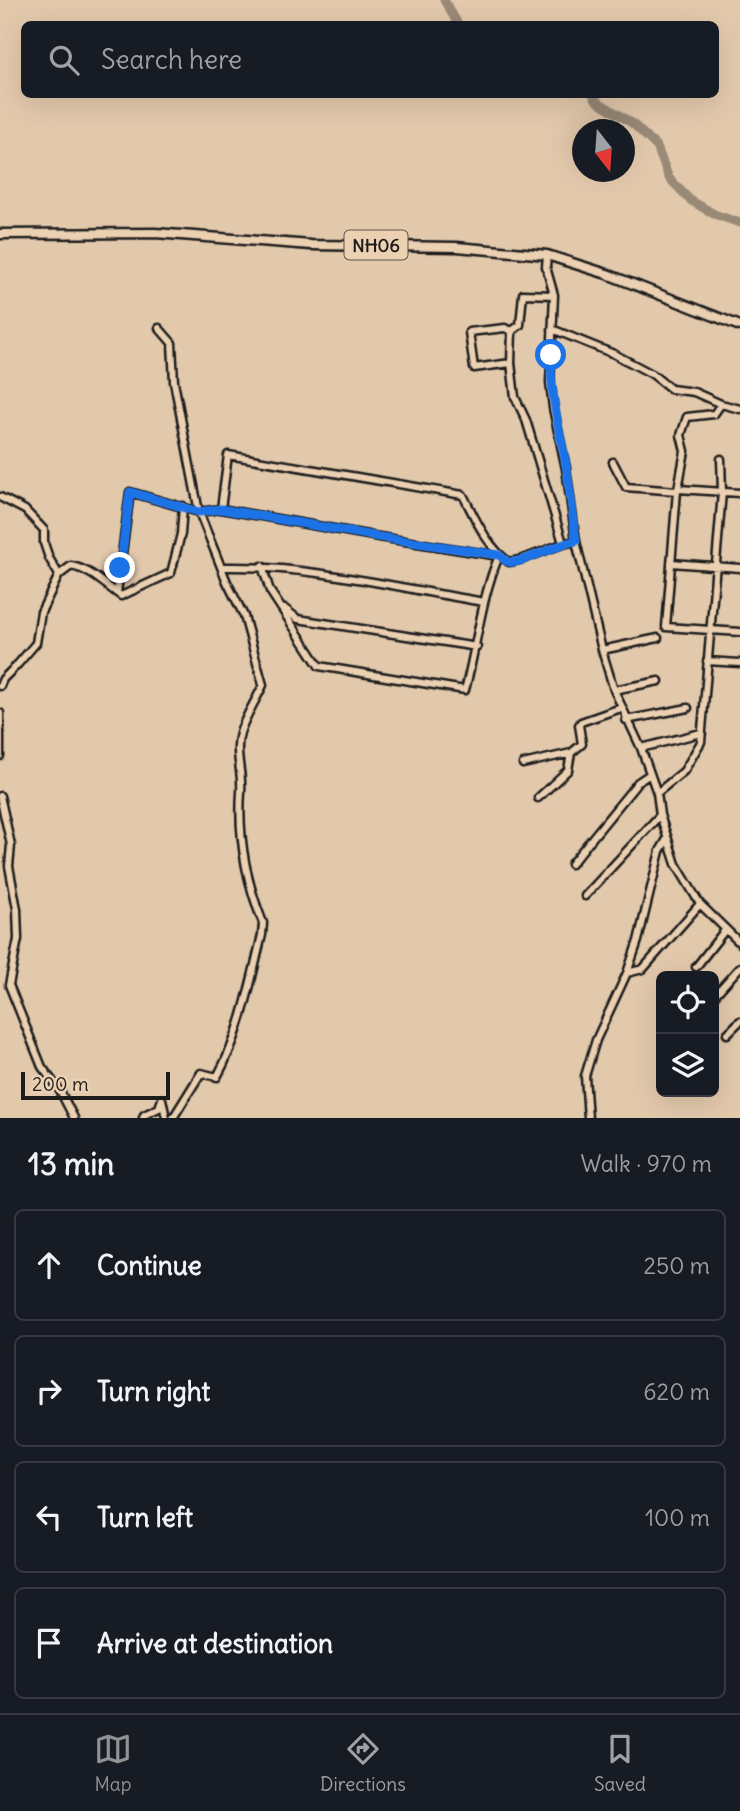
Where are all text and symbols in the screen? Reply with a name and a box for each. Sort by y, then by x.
search box [21,21,719,98]
icon: search [45,41,83,79]
text: Search here [101,43,242,76]
north arrow [572,119,635,182]
road number: NH06 [344,230,408,260]
route start [535,339,566,370]
route end [104,552,135,583]
map controls [656,971,719,1097]
button: locate [656,971,719,1034]
button: layers [656,1034,719,1097]
scale bar [21,1069,170,1101]
text: 200 m [32,1072,89,1096]
text: 13 min [28,1145,115,1183]
text: Walk · 970 m [581,1149,712,1178]
icon: ahead [30,1246,68,1284]
text: Continue [97,1249,202,1282]
text: 250 m [643,1251,710,1280]
icon: right [30,1372,68,1410]
text: Turn right [97,1375,210,1408]
text: 620 m [643,1377,710,1406]
icon: left [30,1498,68,1536]
text: Turn left [97,1501,193,1534]
text: 100 m [645,1503,710,1532]
icon: arrive [30,1624,68,1662]
text: Arrive at destination [97,1627,333,1660]
tab: Map [94,1730,132,1796]
tab: Directions [320,1730,406,1796]
tab: Saved [594,1730,646,1796]

